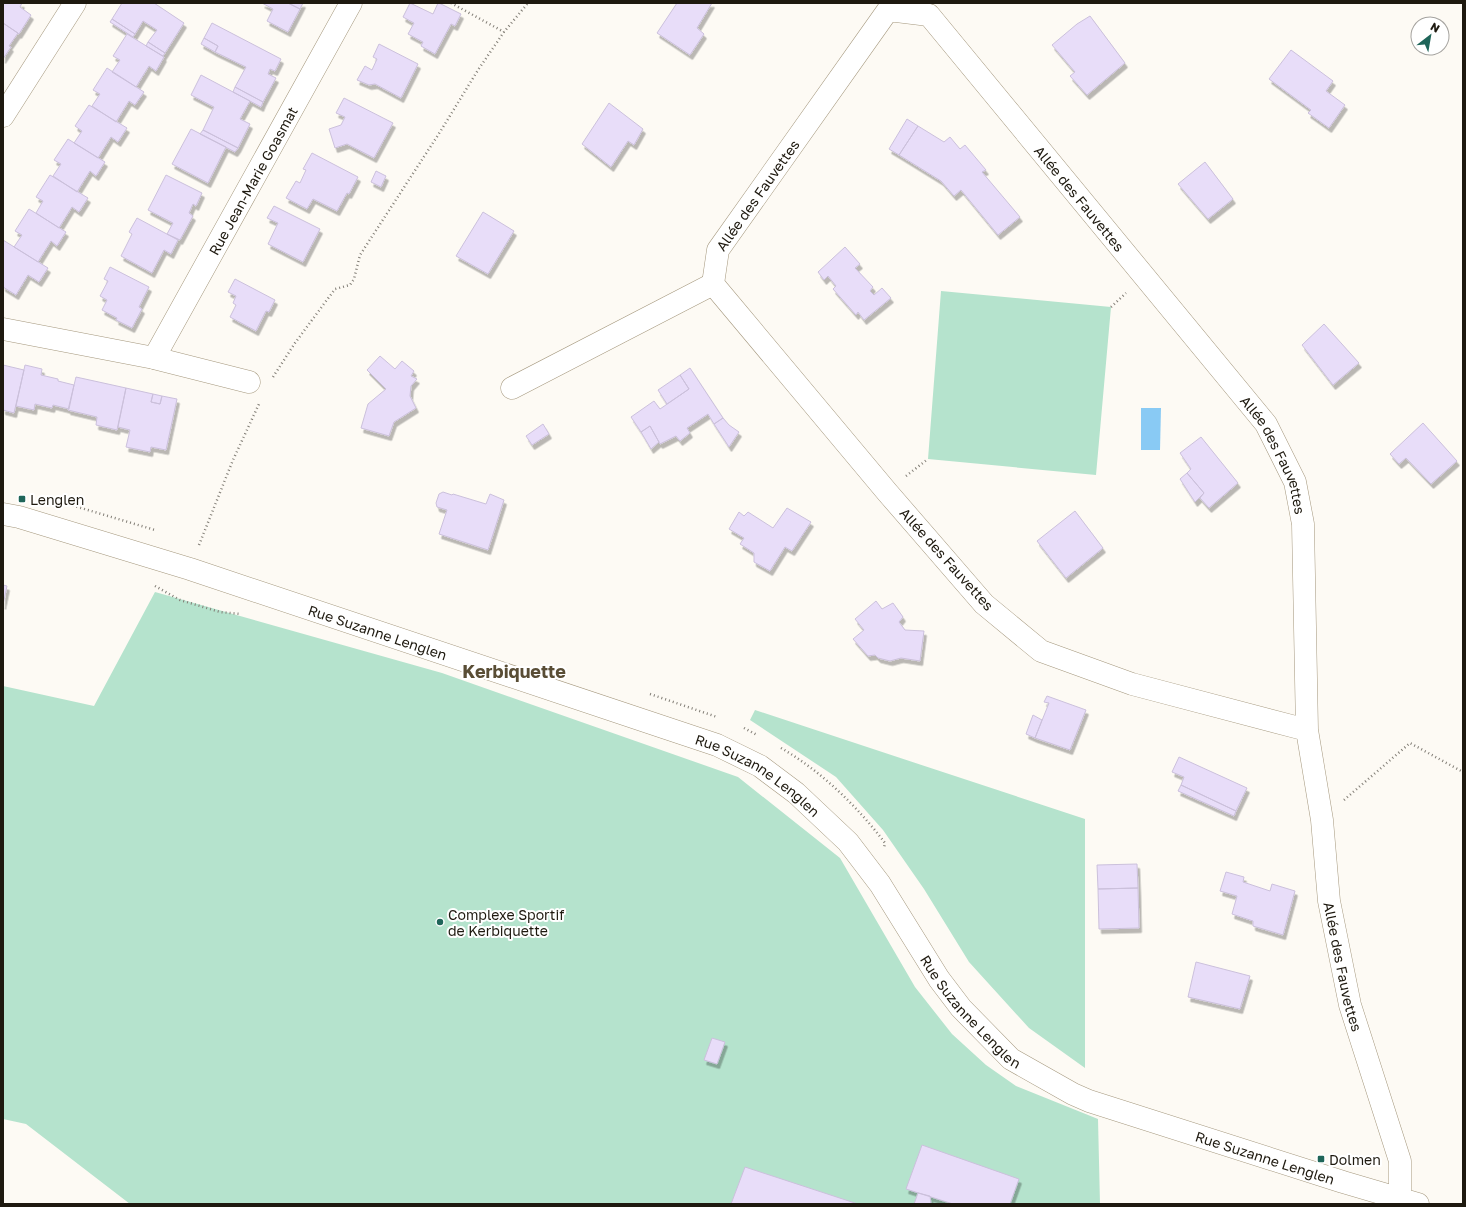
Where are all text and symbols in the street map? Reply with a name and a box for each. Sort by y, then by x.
north arrow [1410,16,1450,56]
text: N [1428,19,1442,35]
street label: Rue Jean-Marie Goasmat [204,103,301,258]
street label: Allée des Fauvettes [712,136,802,254]
street label: Allée des Fauvettes [1031,142,1128,254]
street label: Allée des Fauvettes [1237,392,1309,516]
place label: Lenglen [30,491,84,508]
marker: Lenglen [17,494,27,504]
street label: Allée des Fauvettes [897,504,997,614]
street label: Rue Suzanne Lenglen [306,601,449,663]
district label: Kerbiquette [462,660,566,682]
street label: Rue Suzanne Lenglen [693,730,824,820]
street label: Allée des Fauvettes [1321,900,1366,1033]
place label: Complexe Sportif de Kerbiquette [448,906,564,939]
marker: Complexe Sportif de Kerbiquette [435,917,445,927]
street label: Rue Suzanne Lenglen [917,952,1024,1071]
street label: Rue Suzanne Lenglen [1194,1127,1337,1187]
place label: Dolmen [1329,1151,1381,1168]
marker: Dolmen [1316,1154,1326,1164]

